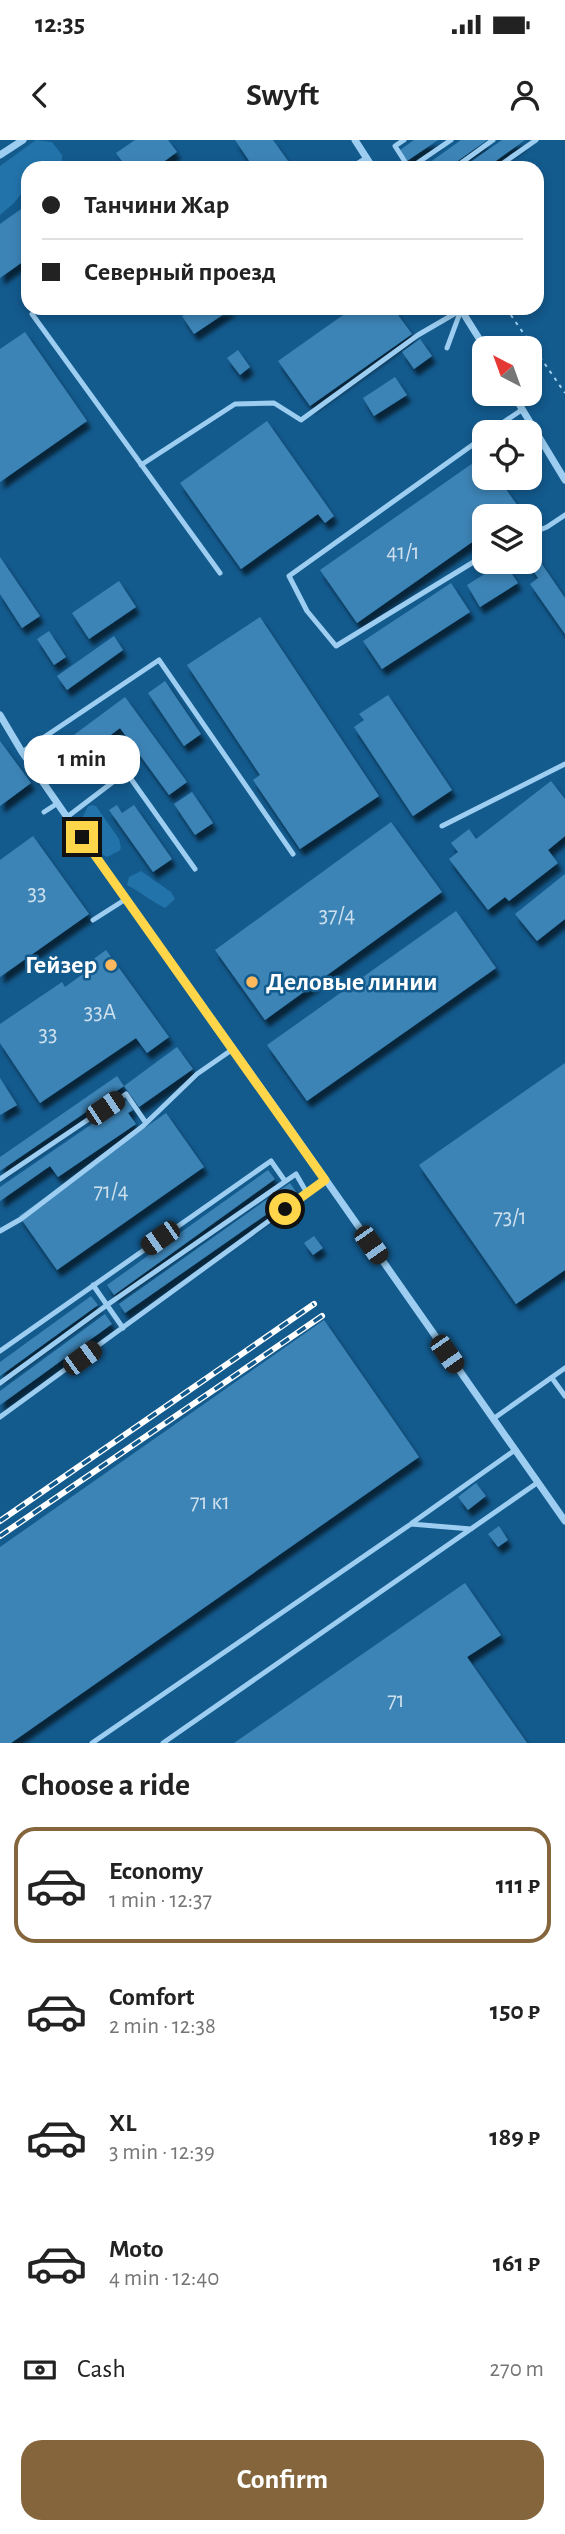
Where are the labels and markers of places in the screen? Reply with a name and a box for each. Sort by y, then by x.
place label: Гейзер [25,952,97,978]
marker: Гейзер [103,957,119,973]
place label: Деловые линии [266,969,438,995]
marker: Деловые линии [244,974,260,990]

